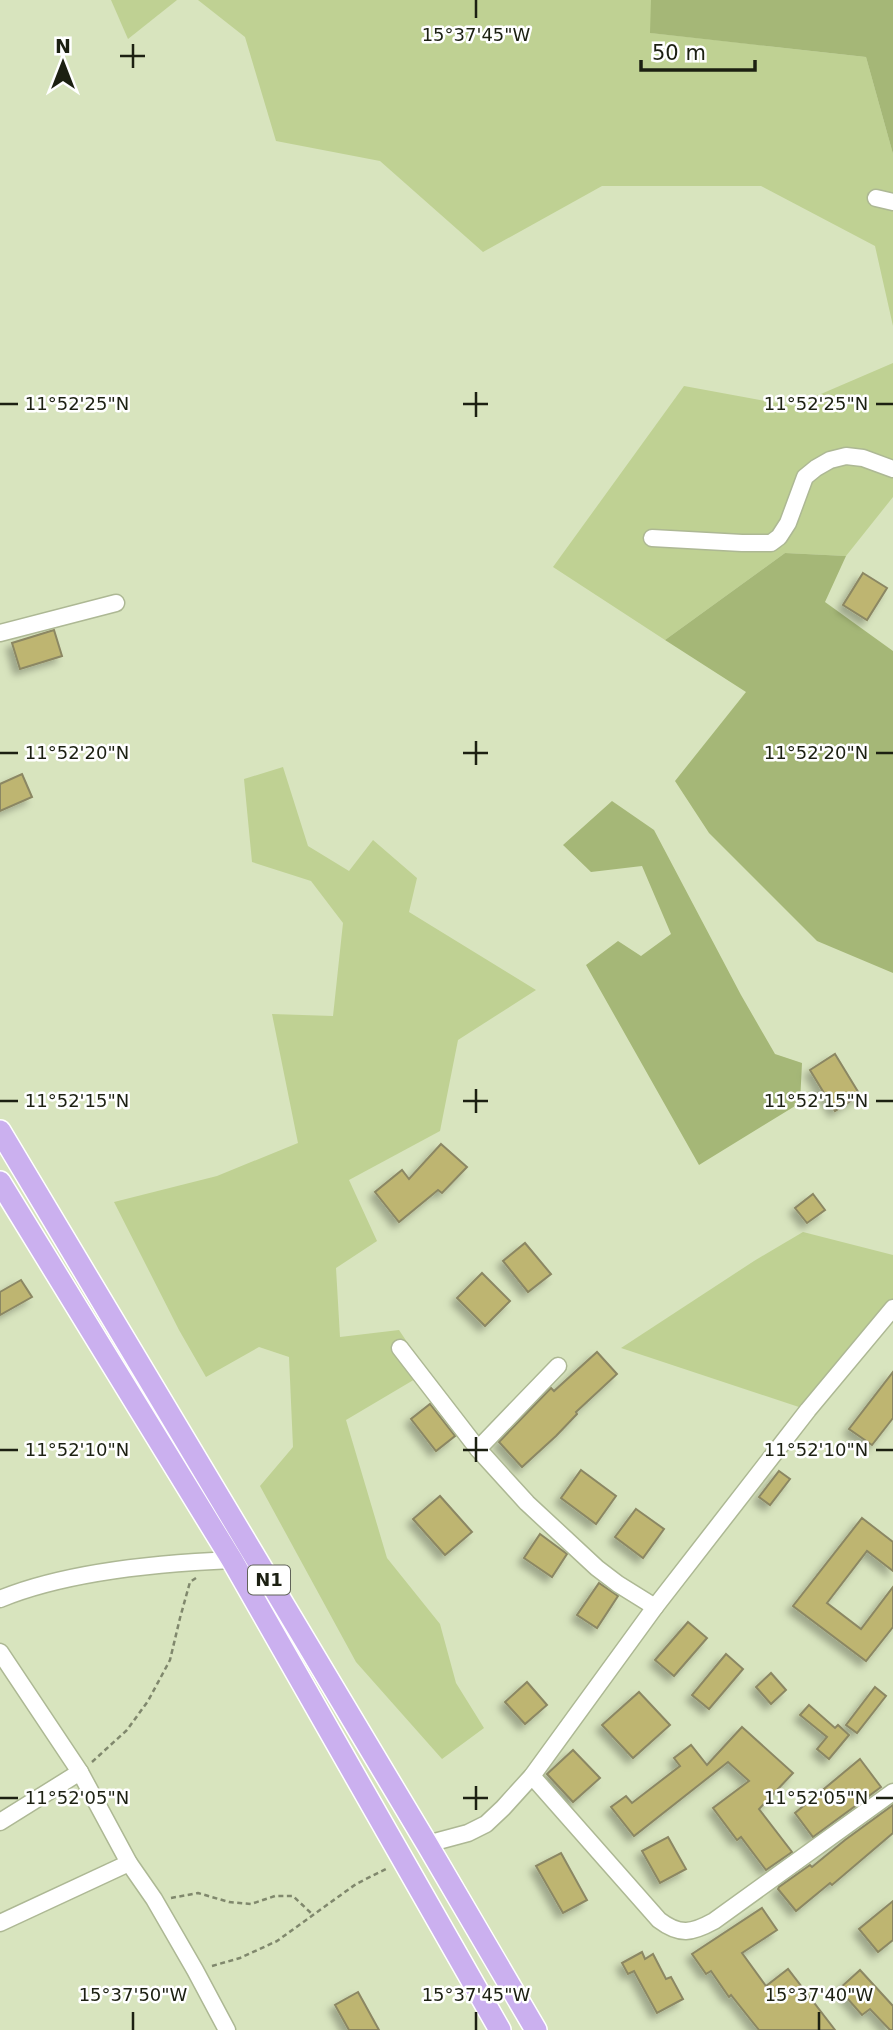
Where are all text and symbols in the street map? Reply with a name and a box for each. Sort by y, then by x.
text: 15°37'45"W [422,24,531,45]
north arrow [28,28,98,98]
scale bar [641,28,755,72]
text: N [55,35,71,57]
text: 50 m [652,41,706,65]
text: 11°52'25"N [25,393,129,414]
text: 11°52'25"N [764,393,868,414]
text: 11°52'20"N [25,742,129,763]
text: 11°52'20"N [764,742,868,763]
text: 11°52'15"N [25,1090,129,1111]
text: 11°52'15"N [764,1090,868,1111]
text: 11°52'10"N [25,1439,129,1460]
text: 11°52'10"N [764,1439,868,1460]
road number: N1 [248,1566,290,1595]
text: 11°52'05"N [25,1787,129,1808]
text: 11°52'05"N [764,1787,868,1808]
text: 15°37'50"W [79,1984,188,2005]
text: 15°37'45"W [422,1984,531,2005]
text: 15°37'40"W [765,1984,874,2005]

